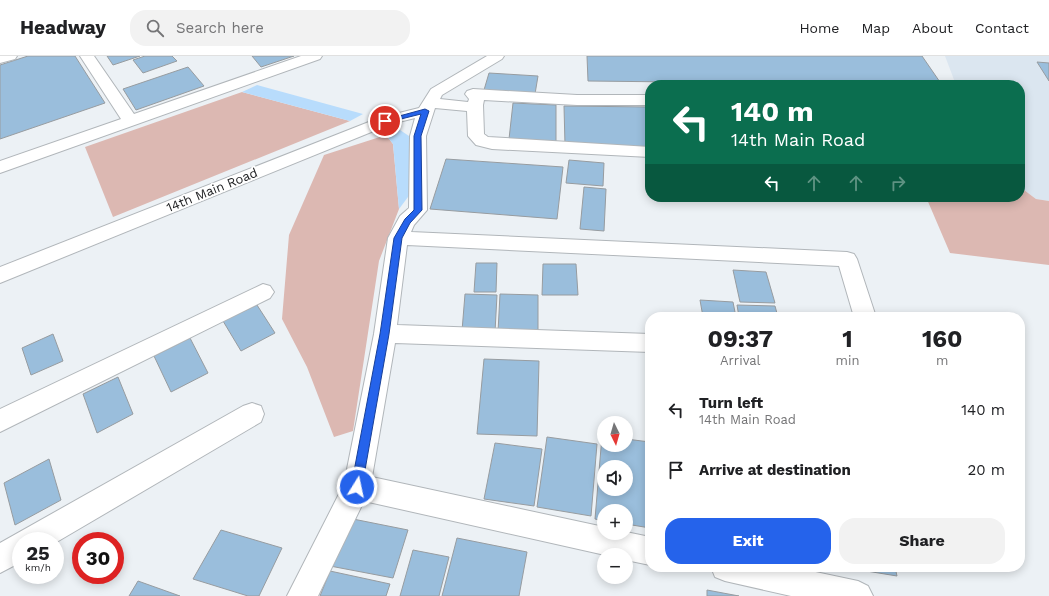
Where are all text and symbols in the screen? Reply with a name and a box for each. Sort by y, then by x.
search box [130,10,410,46]
text: Headway [20,16,106,39]
icon: search [144,17,166,39]
text: Search here [176,19,264,37]
text: Home [799,20,839,36]
text: Map [861,20,890,36]
text: About [912,20,953,36]
text: Contact [975,20,1029,36]
text: 140 m [731,95,814,128]
icon: left [665,96,717,148]
pin [368,104,402,138]
icon: arrive [374,110,396,132]
text: 14th Main Road [731,129,865,150]
street label: 14th Main Road [164,165,260,215]
icon: left [761,172,783,194]
icon: ahead [803,172,825,194]
icon: ahead [845,172,867,194]
icon: right [887,172,909,194]
text: 09:37 [707,325,773,353]
text: 1 [842,325,853,353]
text: 160 [922,325,963,353]
text: Arrival [720,353,761,368]
text: min [836,353,859,368]
text: m [936,353,948,368]
text: Turn left [699,394,763,412]
icon: left [665,399,687,421]
text: 140 m [961,401,1005,419]
text: 14th Main Road [699,412,796,427]
north arrow [597,416,633,452]
map controls [597,416,633,584]
icon: arrive [665,459,687,481]
button: sound [597,460,633,496]
text: Arrive at destination [699,461,851,479]
text: 20 m [968,461,1005,479]
position arrow [336,466,378,508]
button: + [597,504,633,540]
button: Exit [665,518,831,564]
button: Share [839,518,1005,564]
speed limit sign: 30 [72,532,124,584]
text: 25 [26,541,50,565]
button: − [597,548,633,584]
text: km/h [25,562,51,573]

